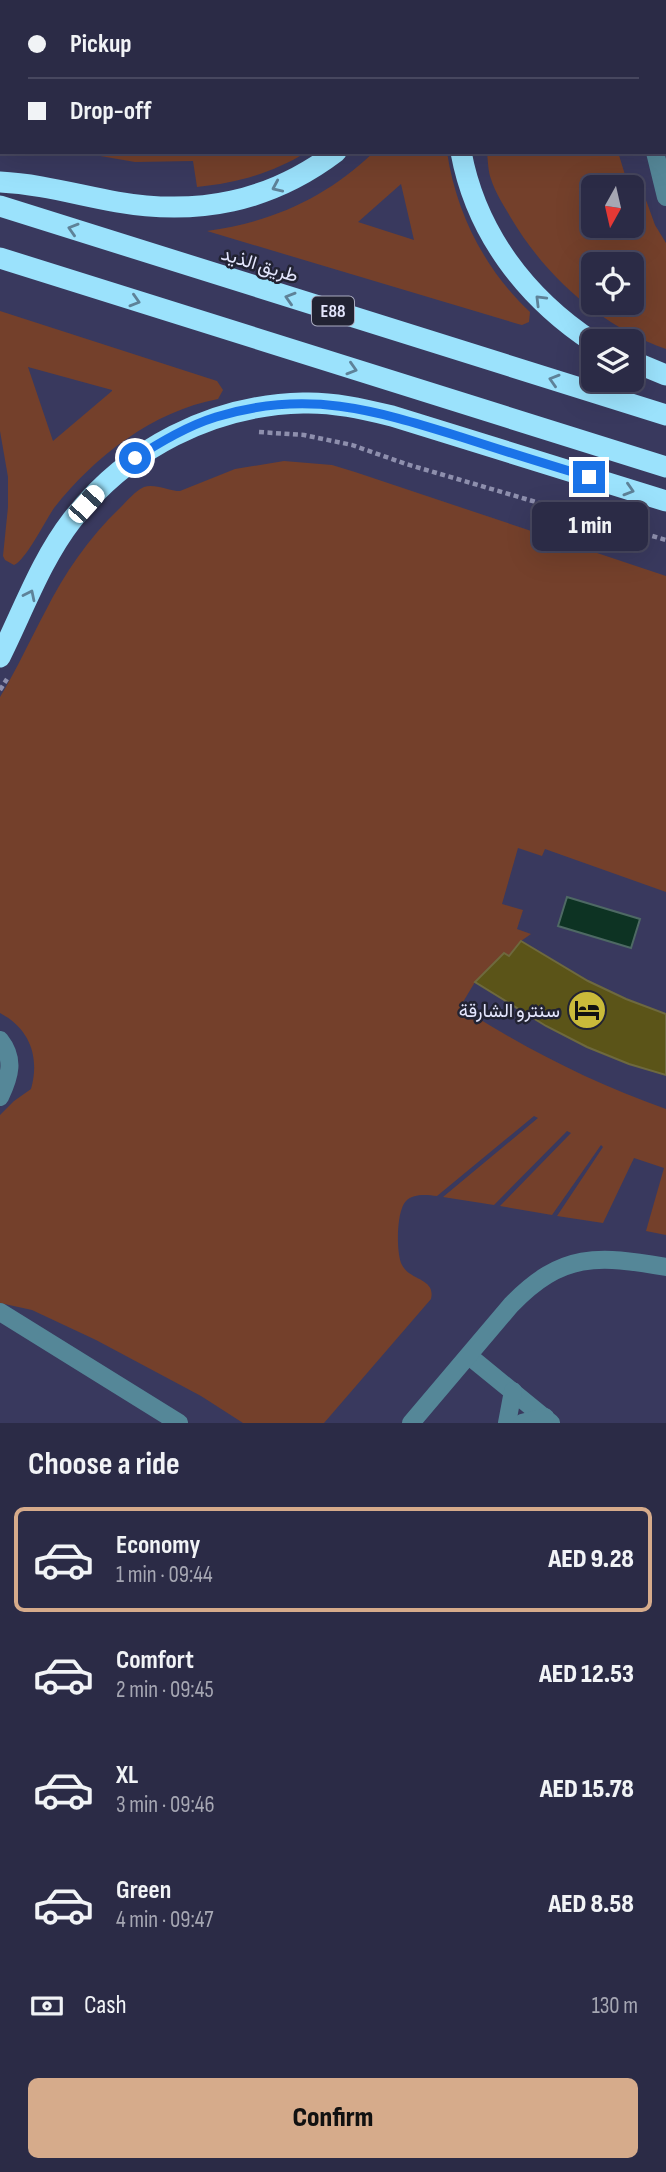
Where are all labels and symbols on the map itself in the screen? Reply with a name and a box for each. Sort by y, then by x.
north arrow [581,175,644,238]
one-way arrow [272,178,284,192]
one-way arrow [68,223,80,238]
street label: طريق الذيد [218,243,301,288]
one-way arrow [285,291,297,306]
one-way arrow [129,292,141,307]
one-way arrow [535,295,548,308]
road number: E88 [312,296,354,326]
one-way arrow [346,360,358,375]
one-way arrow [548,374,560,389]
route start [119,442,151,474]
route end [573,461,605,493]
car [65,481,108,527]
one-way arrow [623,481,635,496]
callout: 1 min [531,502,647,550]
one-way arrow [21,590,35,602]
hotel icon: سنترو الشارقة [566,989,608,1031]
place label: سنترو الشارقة [459,1000,560,1023]

